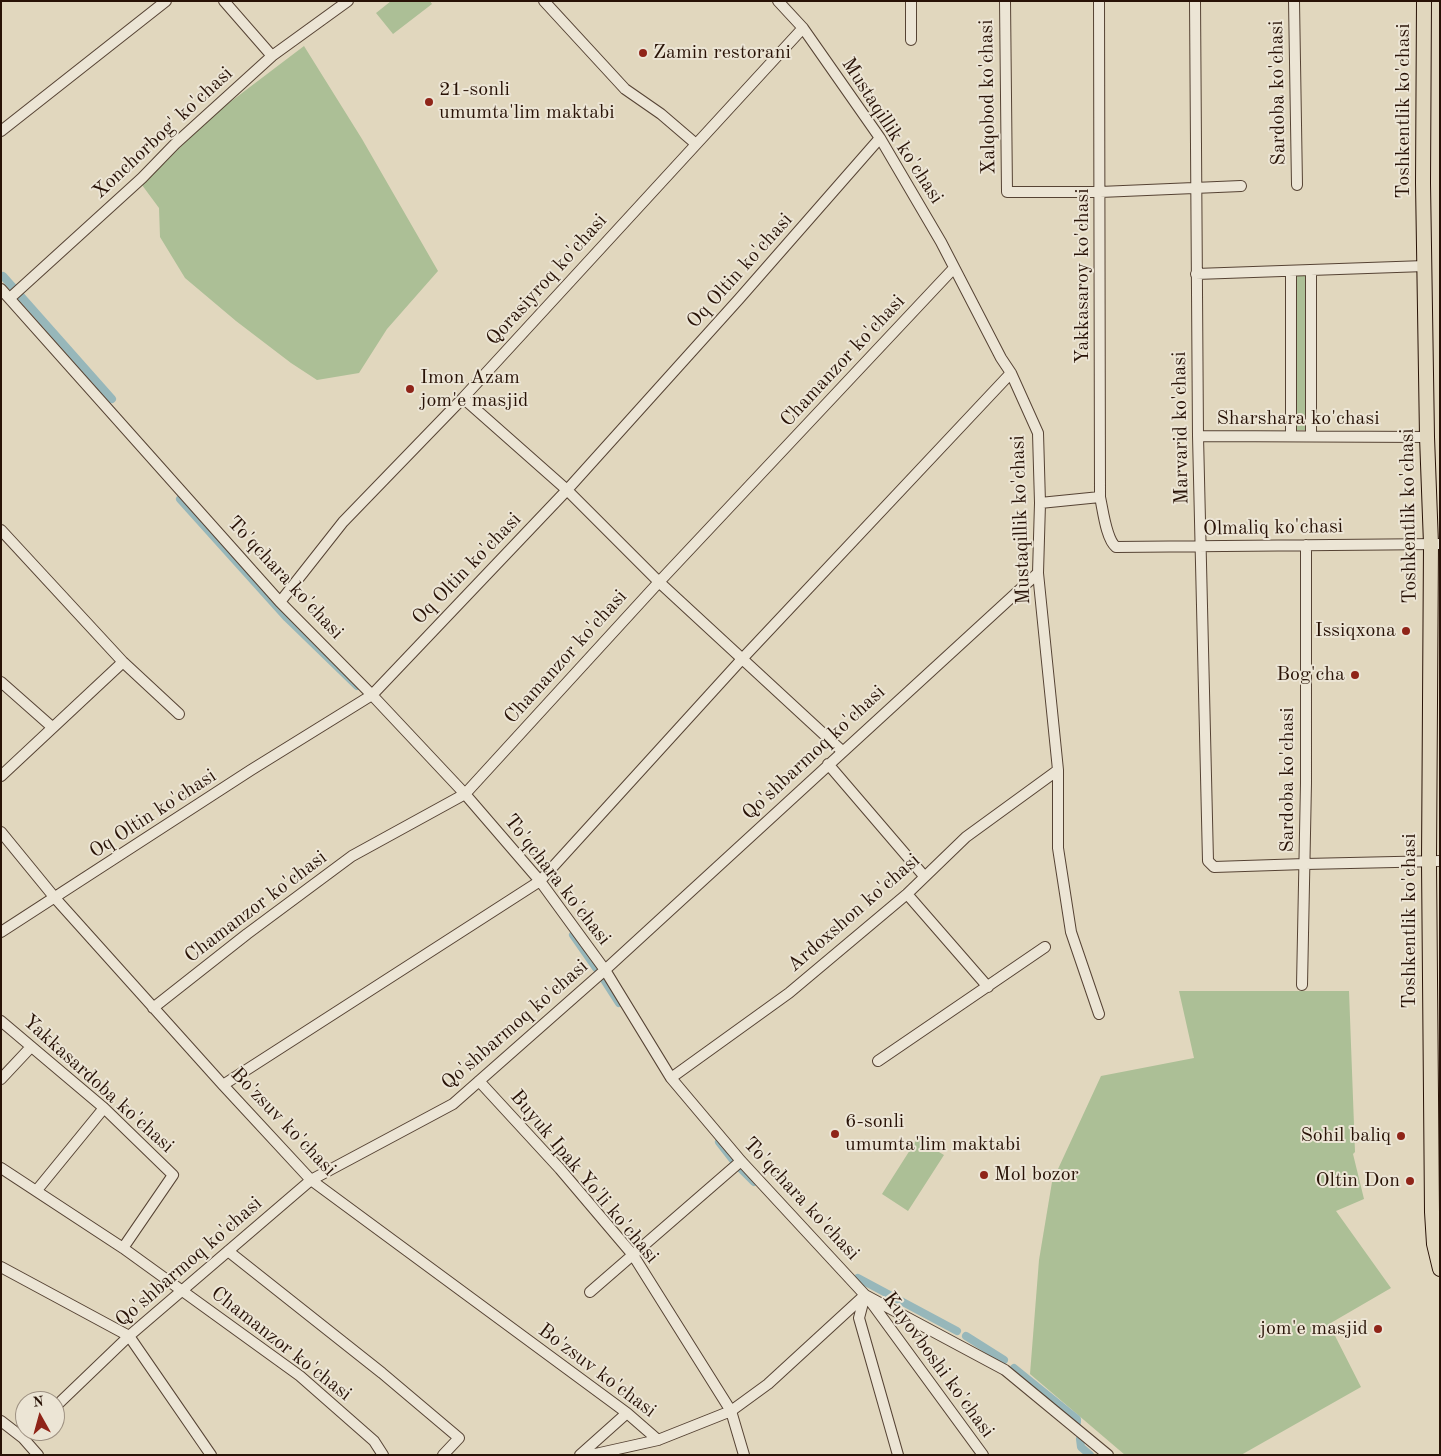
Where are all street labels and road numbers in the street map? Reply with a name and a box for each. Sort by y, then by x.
street label: Xalqobod ko'chasi [975,19,1001,175]
street label: Sardoba ko'chasi [1265,20,1291,166]
street label: Toshkentlik ko'chasi [1392,23,1416,199]
street label: Mustaqillik ko'chasi [836,53,948,209]
street label: Xonchorbog' ko'chasi [88,62,238,204]
street label: Yakkasaroy ko'chasi [1071,188,1095,364]
street label: Qorasiyroq ko'chasi [482,209,612,351]
street label: Oq Oltin ko'chasi [682,209,798,333]
street label: Chamanzor ko'chasi [776,290,910,432]
street label: Marvarid ko'chasi [1168,351,1194,505]
street label: Sharshara ko'chasi [1216,407,1380,431]
street label: Toshkentlik ko'chasi [1395,428,1423,604]
street label: Mustaqillik ko'chasi [1006,435,1036,605]
street label: Oq Oltin ko'chasi [407,508,527,630]
street label: To'qchara ko'chasi [222,511,348,645]
street label: Olmaliq ko'chasi [1203,515,1343,541]
street label: Chamanzor ko'chasi [500,585,632,729]
street label: Qo'shbarmoq ko'chasi [738,681,890,825]
street label: Sardoba ko'chasi [1276,707,1300,853]
street label: Oq Oltin ko'chasi [85,764,221,864]
street label: To'qchara ko'chasi [498,810,616,950]
street label: Toshkentlik ko'chasi [1398,833,1422,1009]
street label: Chamanzor ko'chasi [180,846,332,968]
street label: Ardoxshon ko'chasi [783,849,925,977]
street label: Qo'shbarmoq ko'chasi [437,955,593,1095]
street label: Yakkasardoba ko'chasi [17,1010,179,1158]
street label: Bo'zsuv ko'chasi [225,1063,341,1181]
street label: Buyuk Ipak Yo'li ko'chasi [504,1085,664,1269]
street label: To'qchara ko'chasi [738,1132,864,1266]
street label: Qo'shbarmoq ko'chasi [111,1192,267,1332]
street label: Chamanzor ko'chasi [206,1282,356,1406]
street label: Kuyovboshi ko'chasi [877,1287,999,1443]
street label: Bo'zsuv ko'chasi [533,1319,661,1423]

